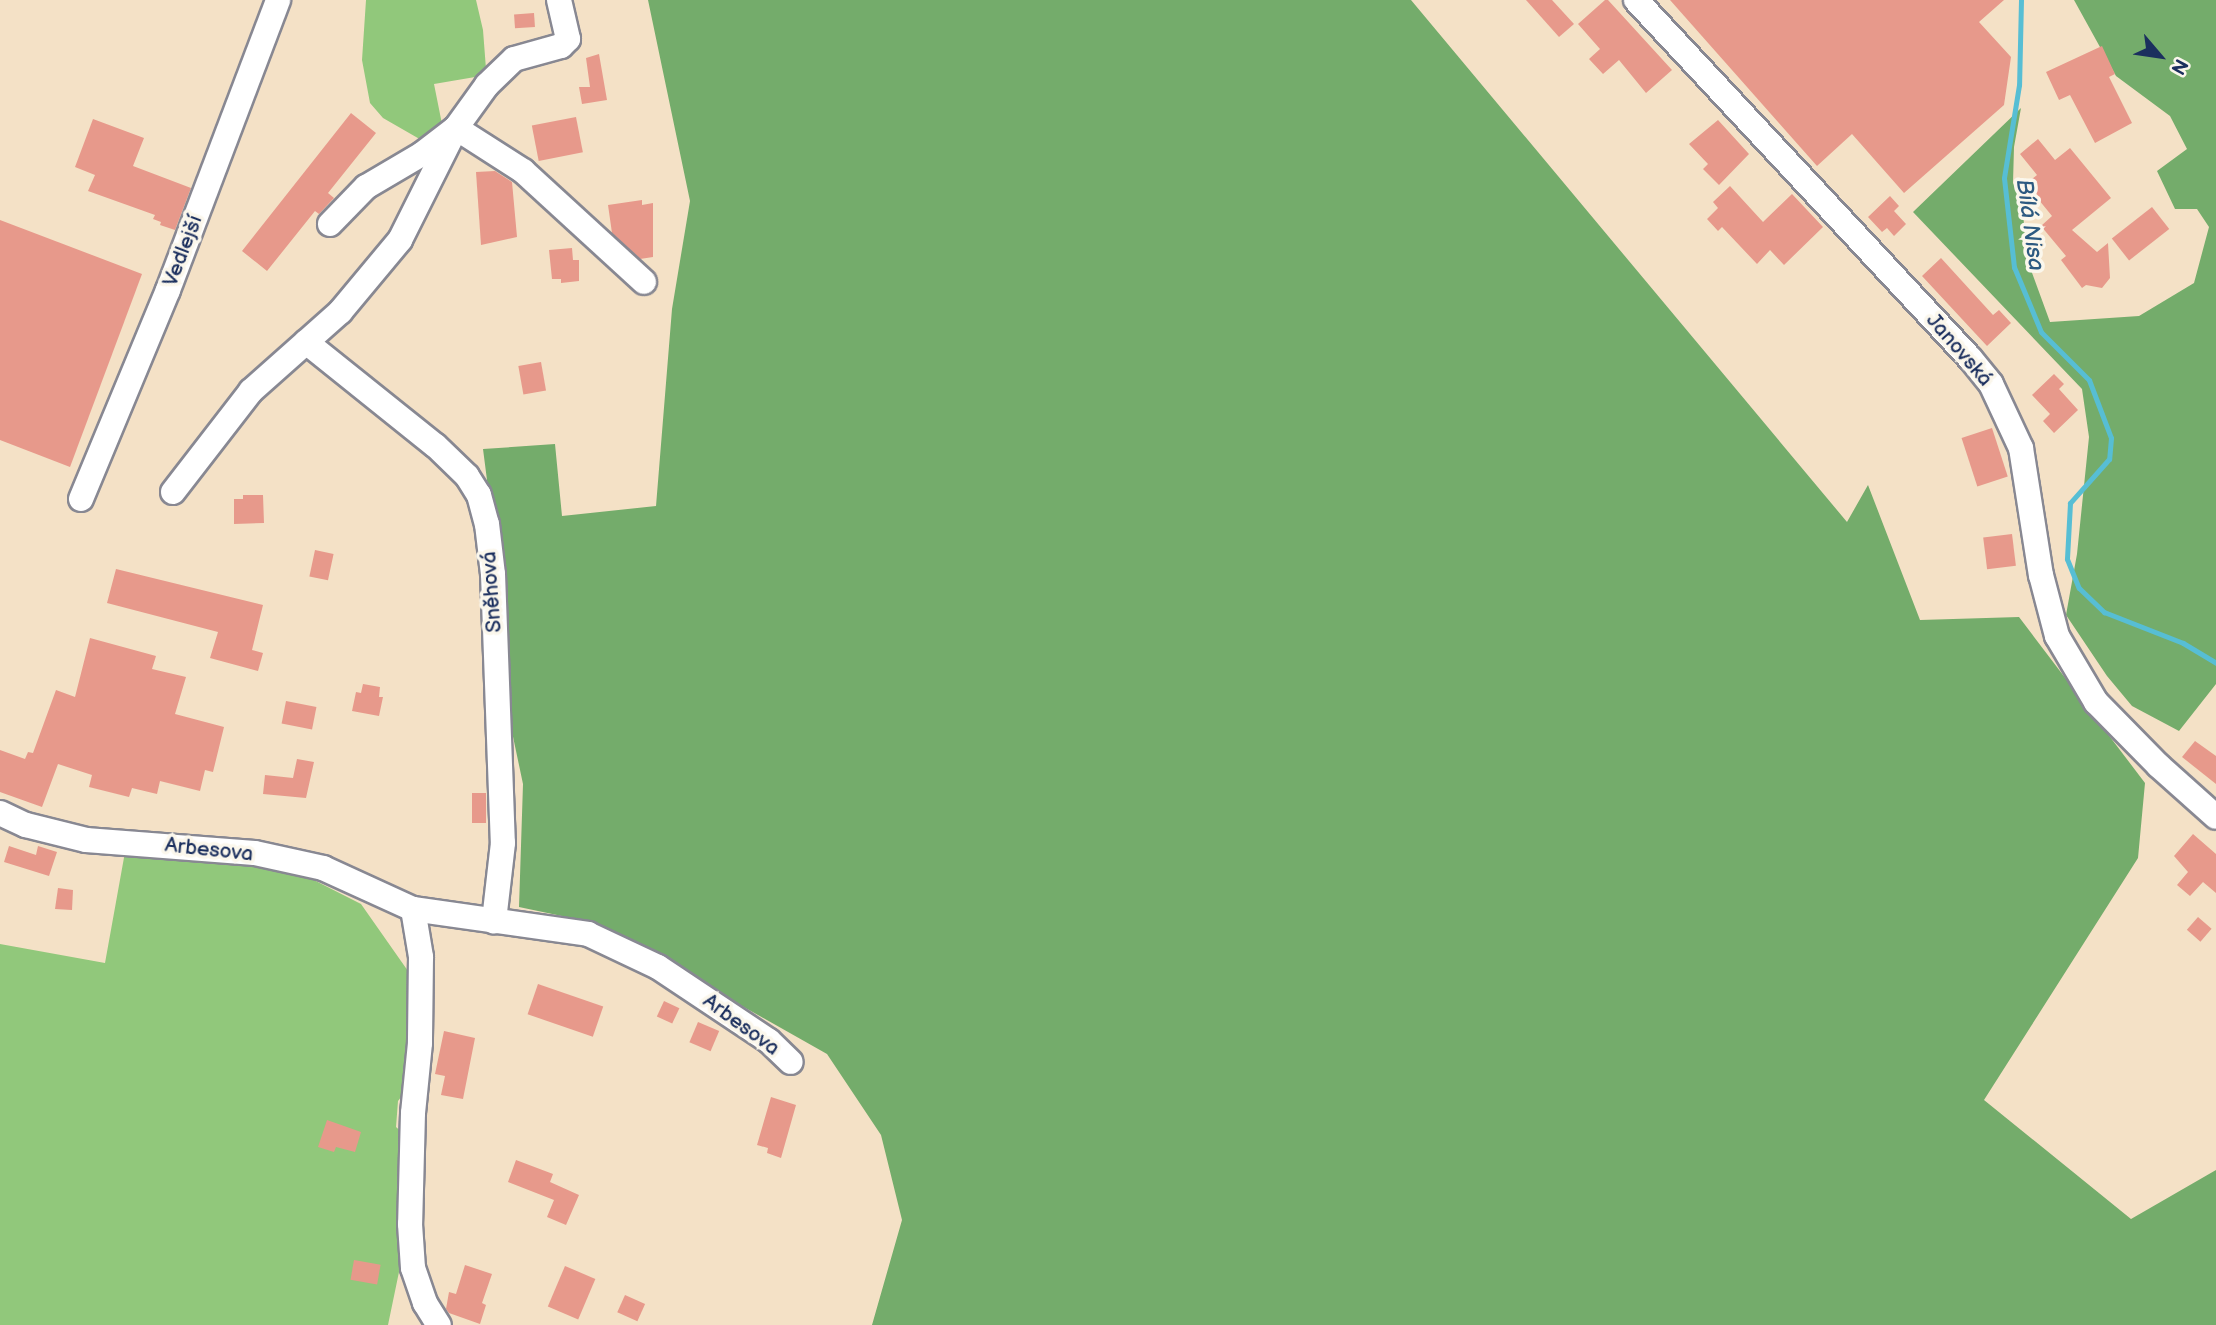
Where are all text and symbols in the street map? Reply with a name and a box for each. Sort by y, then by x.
north arrow [2125,21,2195,91]
text: N [2165,55,2192,78]
water label: Bílá Nisa [2010,177,2050,273]
street label: Vedlejší [158,212,208,290]
street label: Janovská [1921,308,1997,392]
street label: Sněhová [477,551,507,633]
street label: Arbesova [164,833,254,867]
street label: Arbesova [698,989,784,1061]

